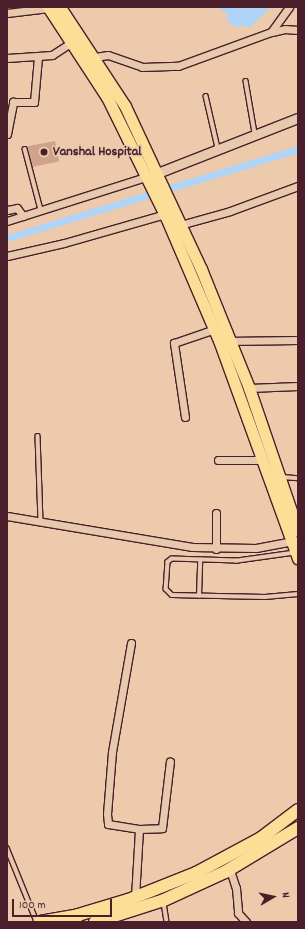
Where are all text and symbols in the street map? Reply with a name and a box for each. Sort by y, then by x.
place label: Vanshal Hospital [53,144,142,160]
marker: Vanshal Hospital [38,146,50,158]
north arrow [253,877,293,917]
scale bar [14,891,114,917]
text: N [277,891,293,899]
text: 100 m [19,897,46,914]

